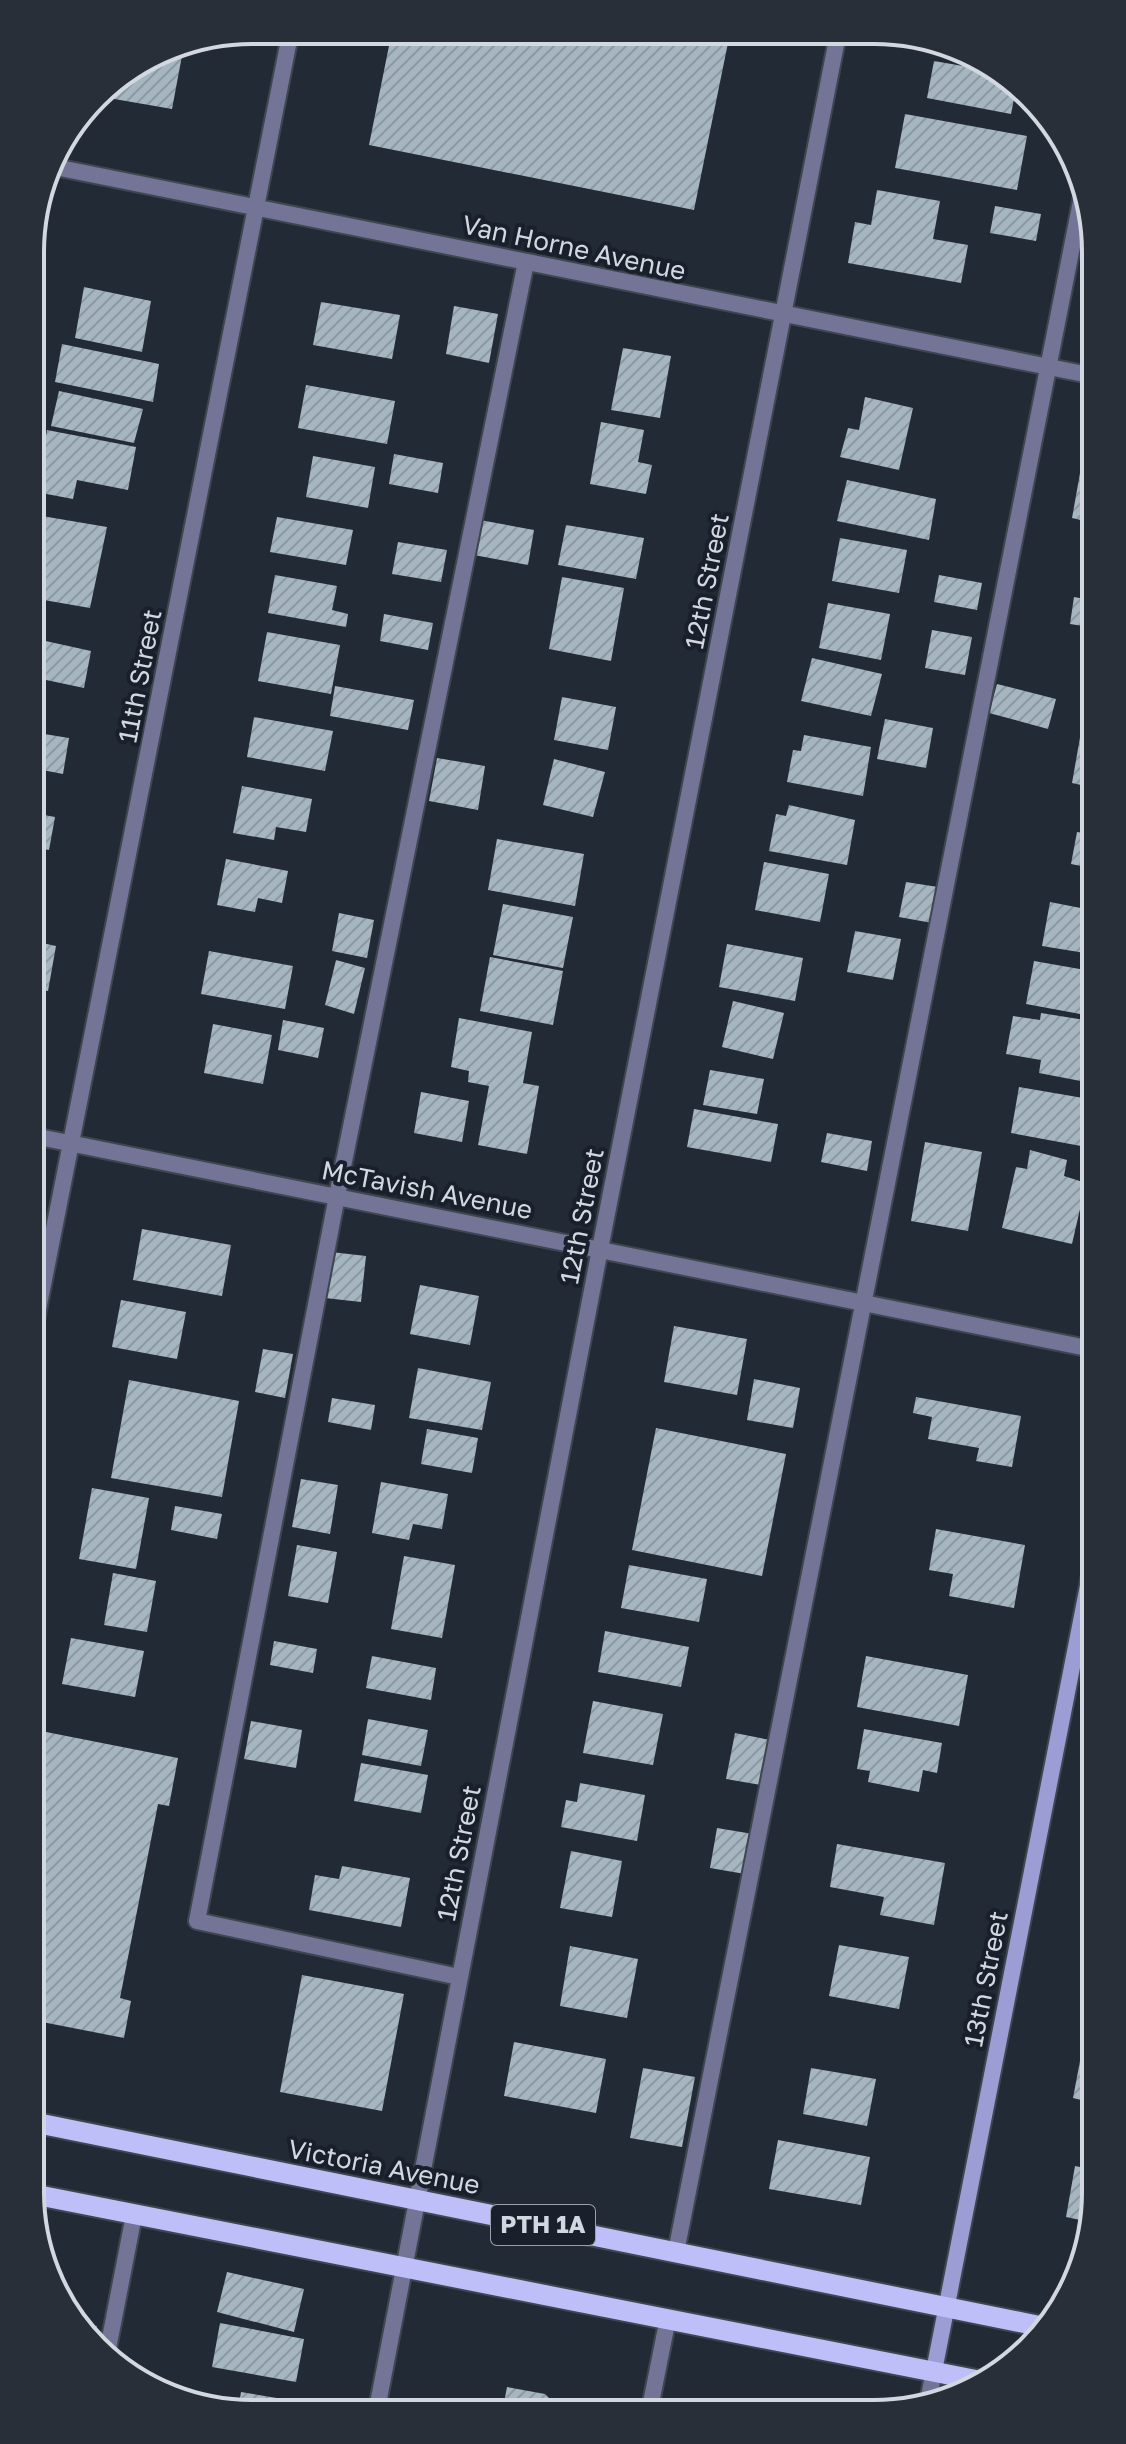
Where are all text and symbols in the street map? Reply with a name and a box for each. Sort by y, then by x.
street label: Van Horne Avenue [459,209,689,286]
street label: 12th Street [678,510,735,651]
street label: 11th Street [111,607,168,745]
street label: 12th Street [553,1145,610,1286]
street label: McTavish Avenue [319,1154,535,1225]
street label: 12th Street [430,1782,487,1923]
street label: 13th Street [957,1908,1014,2049]
street label: Victoria Avenue [286,2133,483,2200]
road number: PTH 1A [491,2205,595,2245]

